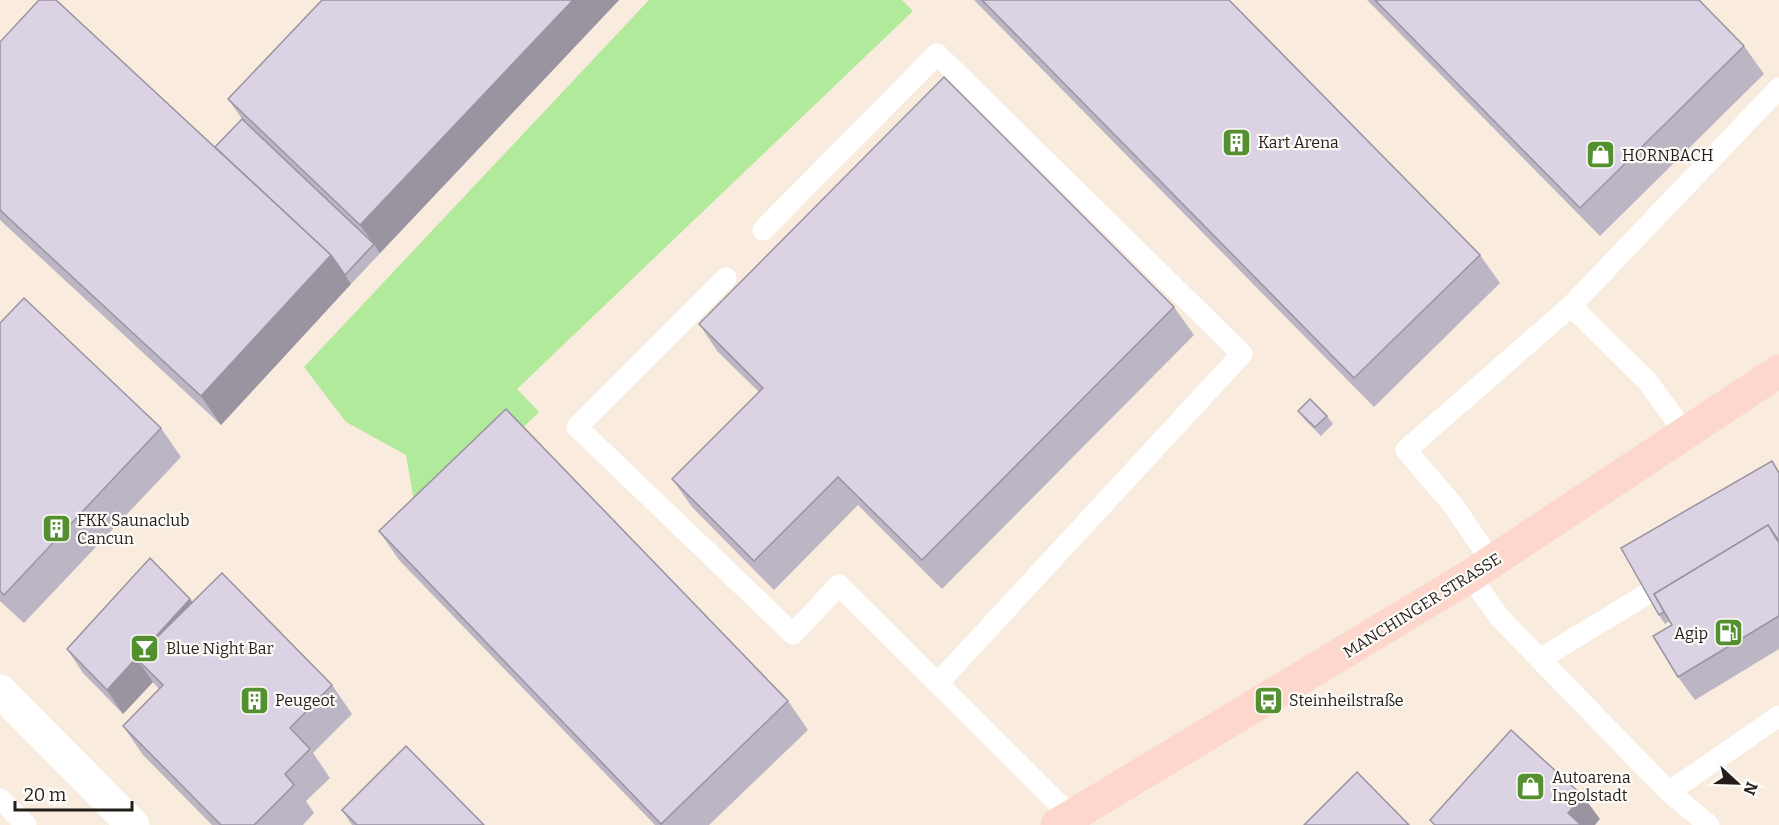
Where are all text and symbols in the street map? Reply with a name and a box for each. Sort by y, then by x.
building icon: Kart Arena [1221,126,1253,158]
place label: Kart Arena [1258,133,1339,152]
shop icon: HORNBACH [1585,139,1617,171]
place label: HORNBACH [1622,146,1714,165]
place label: FKK Saunaclub Cancun [77,511,189,548]
building icon: FKK Saunaclub Cancun [40,513,72,545]
street label: MANCHINGER STRASSE [1340,549,1505,662]
fuel station icon: Agip [1713,617,1745,649]
place label: Agip [1674,624,1708,643]
bar icon: Blue Night Bar [129,632,161,664]
place label: Blue Night Bar [166,639,273,658]
building icon: Peugeot [238,684,270,716]
bus stop icon: Steinheilstraße [1252,684,1284,716]
place label: Peugeot [275,691,336,710]
place label: Steinheilstraße [1289,691,1403,710]
north arrow [1707,753,1767,813]
place label: Autoarena Ingolstadt [1552,768,1631,805]
shop icon: Autoarena Ingolstadt [1515,770,1547,802]
scale bar [15,774,132,812]
text: N [1739,779,1762,798]
text: 20 m [24,784,66,806]

